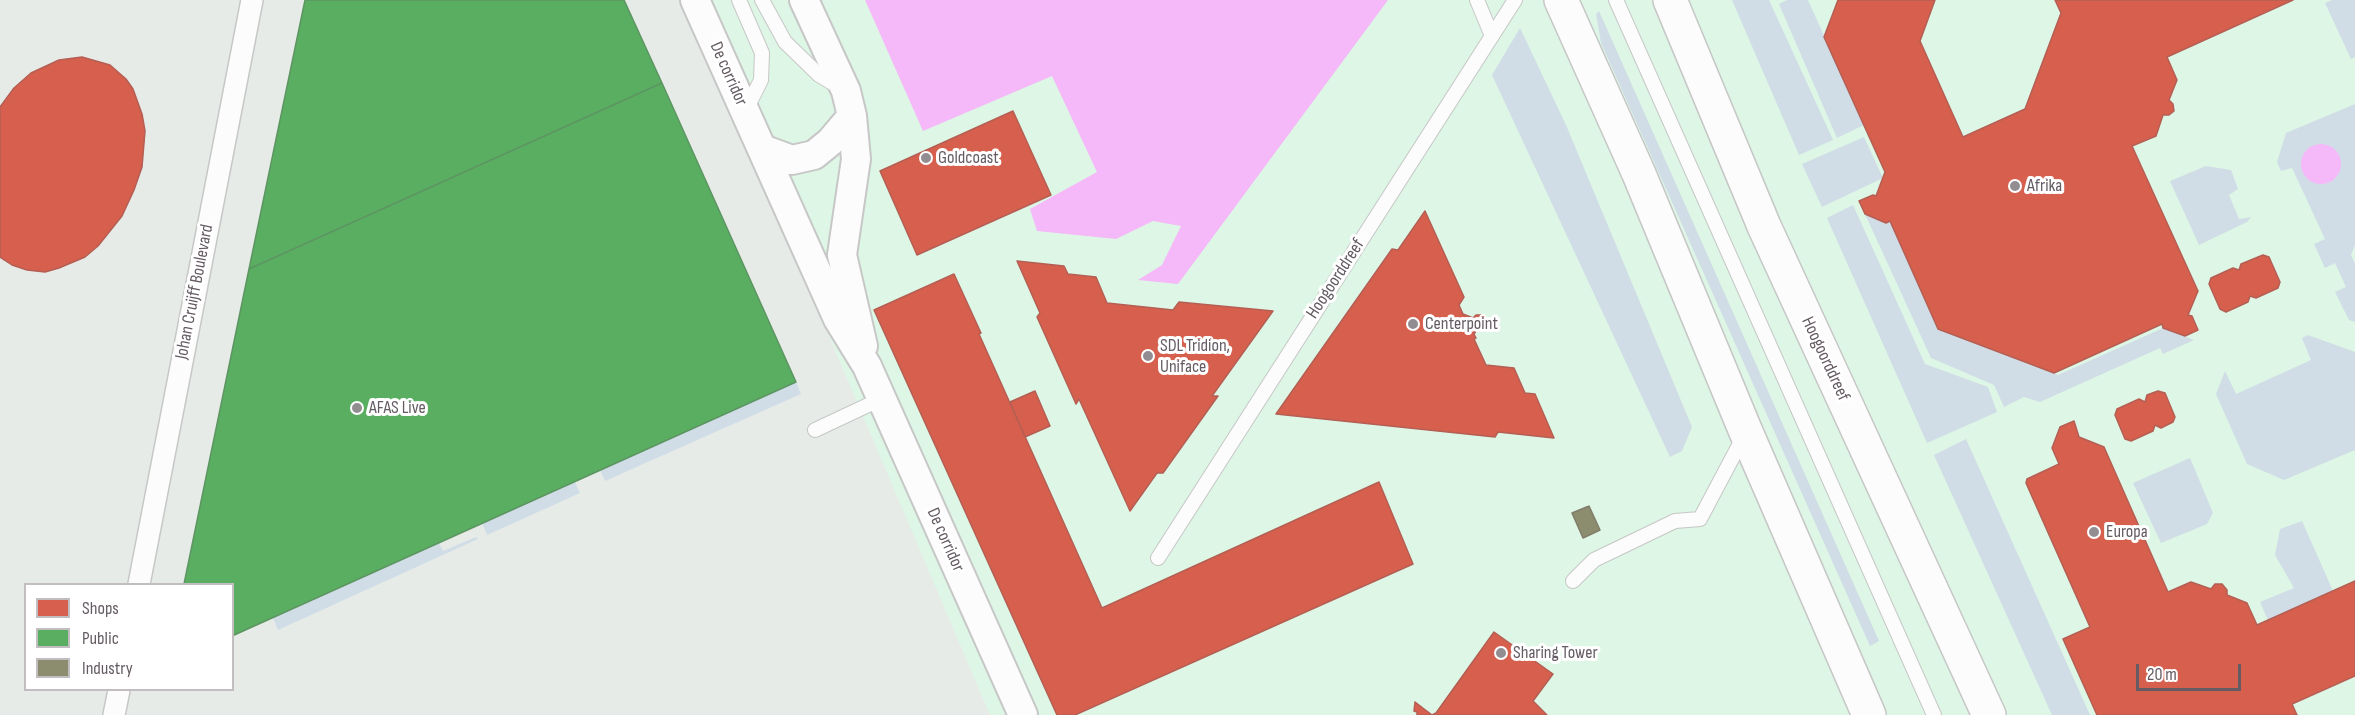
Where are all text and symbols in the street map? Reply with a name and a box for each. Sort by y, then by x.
street label: De corridor [704,39,752,109]
place label: Goldcoast [938,147,999,169]
marker: Goldcoast [919,151,933,165]
place label: Afrika [2027,175,2062,197]
marker: Afrika [2008,179,2022,193]
street label: Johan Cruijff Boulevard [171,223,219,361]
street label: Hoogoorddreef [1302,235,1370,323]
place label: Centerpoint [1425,313,1498,335]
street label: Hoogoorddreef [1796,313,1854,405]
marker: Centerpoint [1406,317,1420,331]
place label: SDL Tridion, Uniface [1160,335,1230,378]
marker: SDL Tridion, Uniface [1141,349,1155,363]
place label: AFAS Live [369,397,426,419]
marker: AFAS Live [350,401,364,415]
street label: De corridor [921,505,969,575]
place label: Europa [2106,521,2148,543]
marker: Europa [2087,525,2101,539]
legend [24,583,234,691]
text: Shops [82,598,119,619]
text: Public [82,628,119,649]
place label: Sharing Tower [1513,642,1598,664]
marker: Sharing Tower [1494,646,1508,660]
scale bar [2139,652,2244,690]
text: Industry [82,658,133,679]
text: 20 m [2147,664,2177,685]

